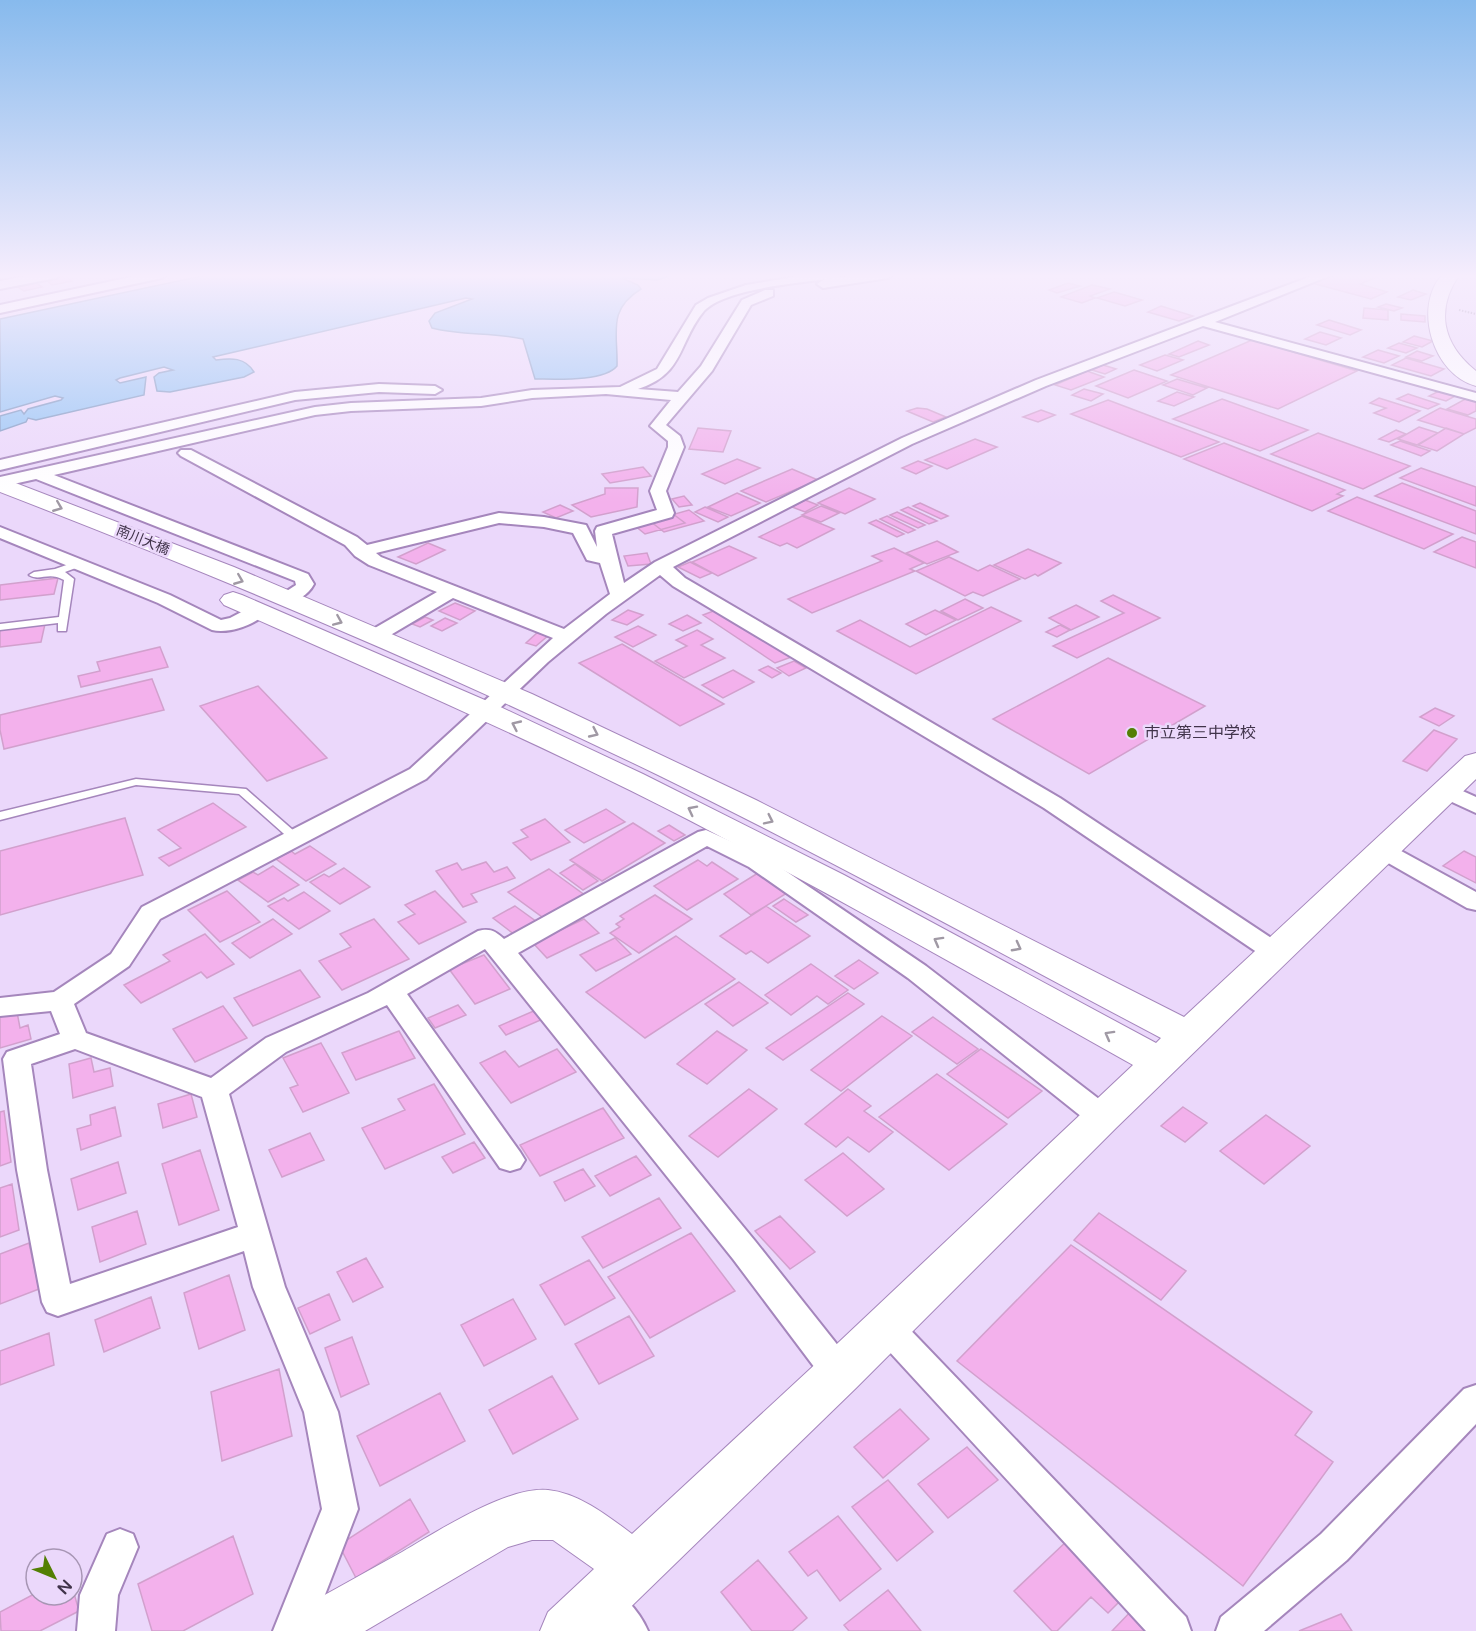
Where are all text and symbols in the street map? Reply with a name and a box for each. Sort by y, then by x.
one-way arrow [52,500,63,512]
street label: 南川大橋 [114,522,172,558]
one-way arrow [233,573,244,585]
one-way arrow [332,614,343,626]
one-way arrow [512,721,523,733]
place label: 市立第三中学校 [1144,723,1256,743]
one-way arrow [587,726,598,738]
marker: 市立第三中学校 [1125,726,1139,740]
one-way arrow [688,806,698,817]
one-way arrow [762,812,773,824]
one-way arrow [934,937,944,948]
one-way arrow [1011,940,1021,951]
one-way arrow [1105,1031,1115,1042]
north arrow [24,1547,84,1607]
text: N [53,1575,76,1598]

